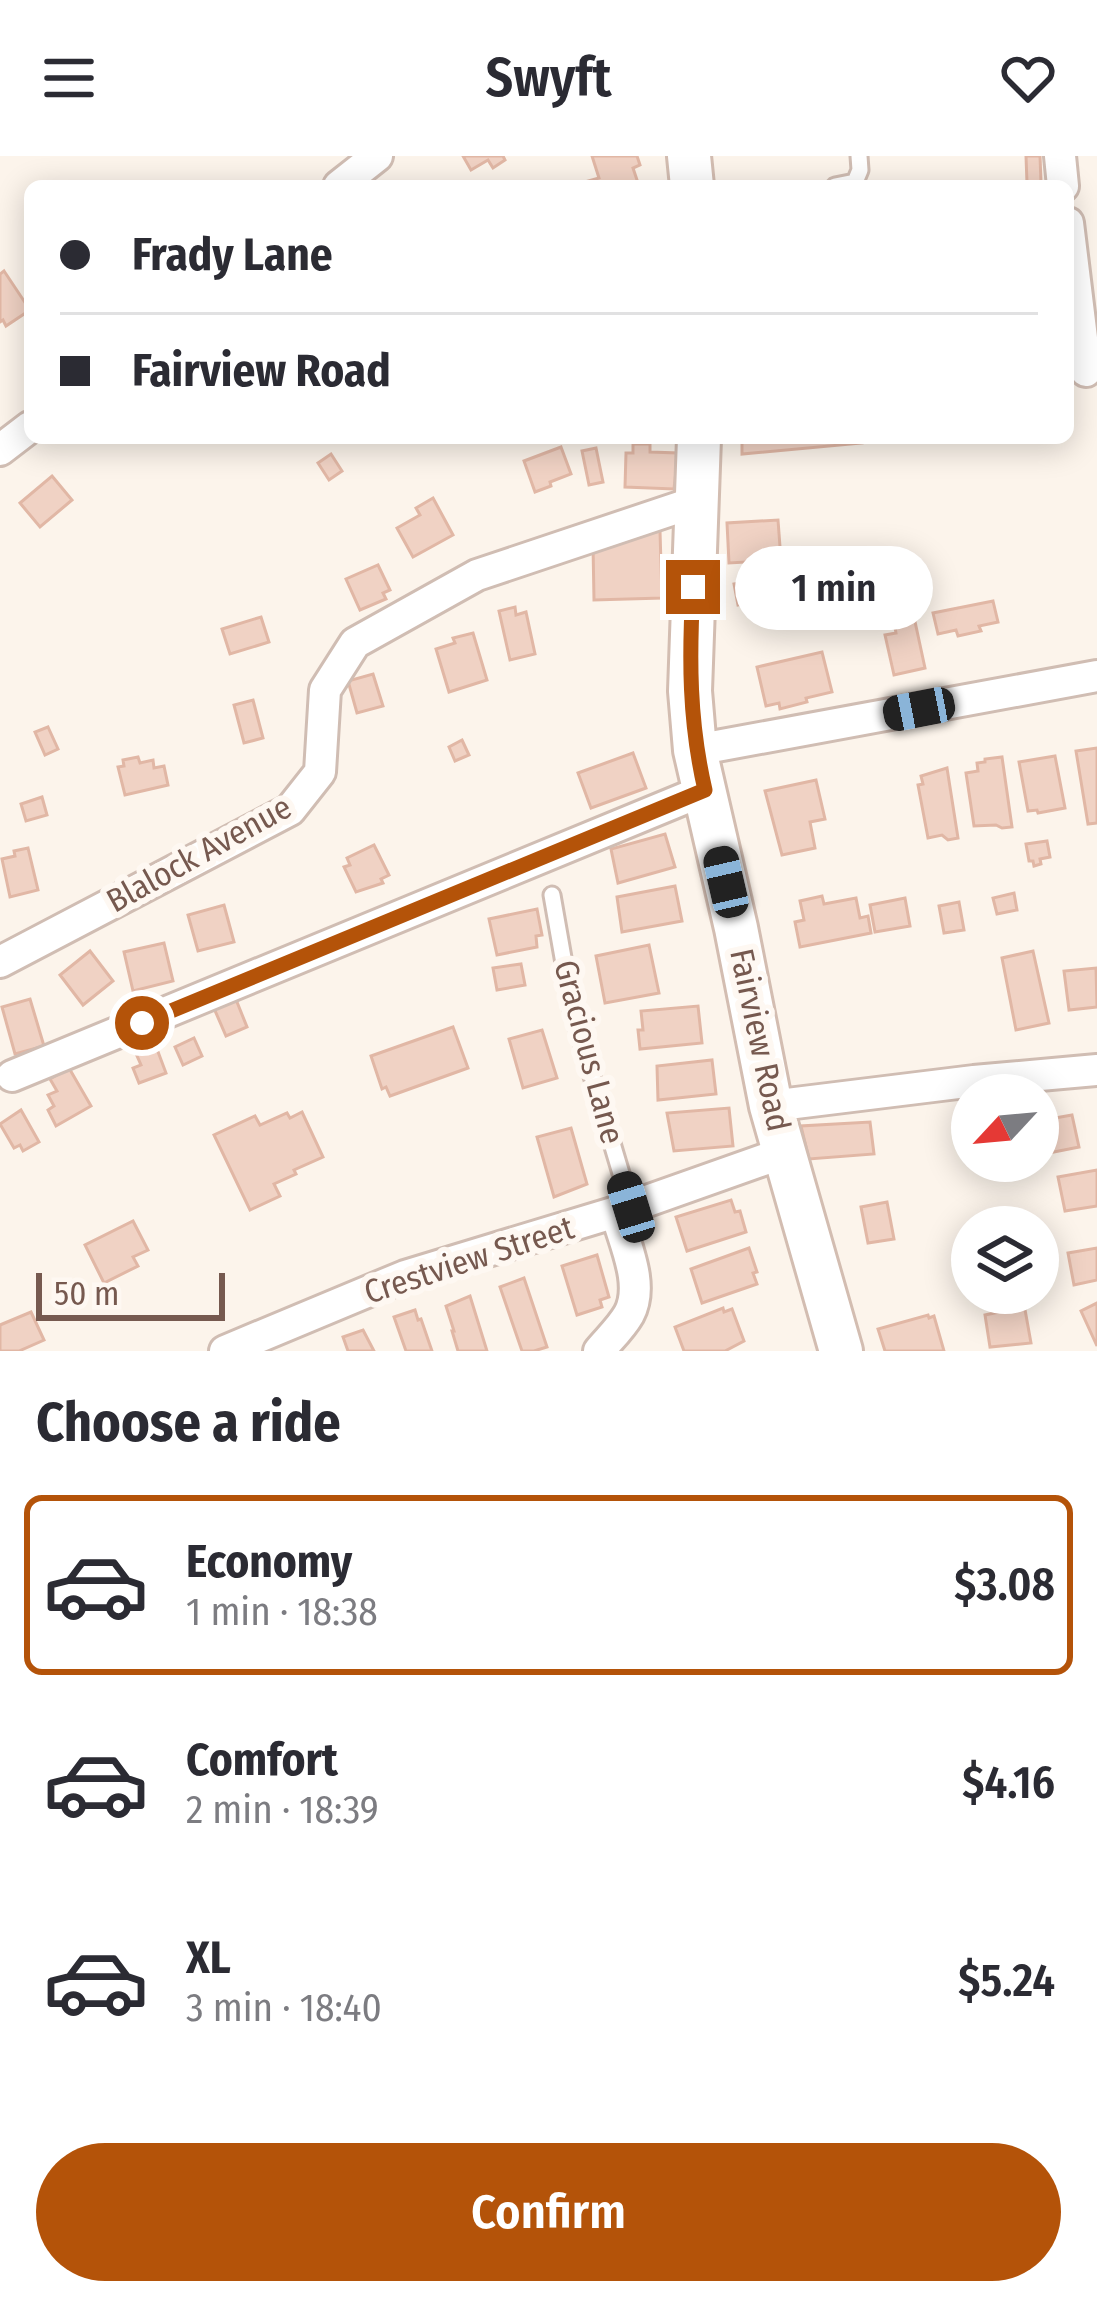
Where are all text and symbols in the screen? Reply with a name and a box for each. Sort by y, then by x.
icon: menu [36,45,102,111]
icon: heart [995,45,1061,111]
text: Swyft [486,46,611,110]
text: Frady Lane [132,228,333,282]
text: Fairview Road [132,344,391,398]
callout: 1 min [735,545,933,629]
route end [666,560,720,614]
text: 1 min [792,565,876,611]
car [880,684,958,734]
street label: Blalock Avenue [100,787,298,921]
car [700,843,752,921]
street label: Fairview Road [721,945,799,1135]
street label: Gracious Lane [545,956,633,1148]
route start [115,996,169,1050]
north arrow [951,1074,1059,1182]
map controls [951,1074,1059,1314]
car [603,1167,659,1247]
button: layers [951,1206,1059,1314]
street label: Crestview Street [359,1207,579,1313]
scale bar [36,1267,225,1320]
text: 50 m [54,1274,119,1314]
text: Choose a ride [36,1391,341,1455]
icon: car [42,1531,150,1639]
text: Economy [186,1535,352,1589]
text: $3.08 [954,1558,1055,1612]
text: 1 min · 18:38 [186,1589,378,1635]
icon: car [42,1729,150,1837]
text: Comfort [186,1733,338,1787]
text: $4.16 [962,1756,1055,1810]
text: 2 min · 18:39 [186,1787,379,1833]
icon: car [42,1927,150,2035]
text: XL [186,1931,231,1985]
text: $5.24 [958,1954,1055,2008]
text: 3 min · 18:40 [186,1985,382,2031]
button: Confirm [36,2143,1061,2281]

